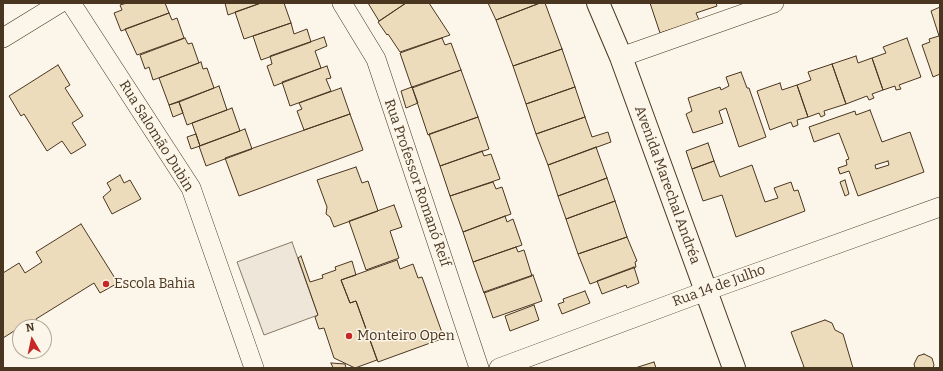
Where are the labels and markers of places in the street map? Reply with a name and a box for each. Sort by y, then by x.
place label: Escola Bahia [114,276,195,292]
marker: Escola Bahia [101,279,111,289]
place label: Monteiro Open [357,328,455,344]
marker: Monteiro Open [344,331,354,341]

